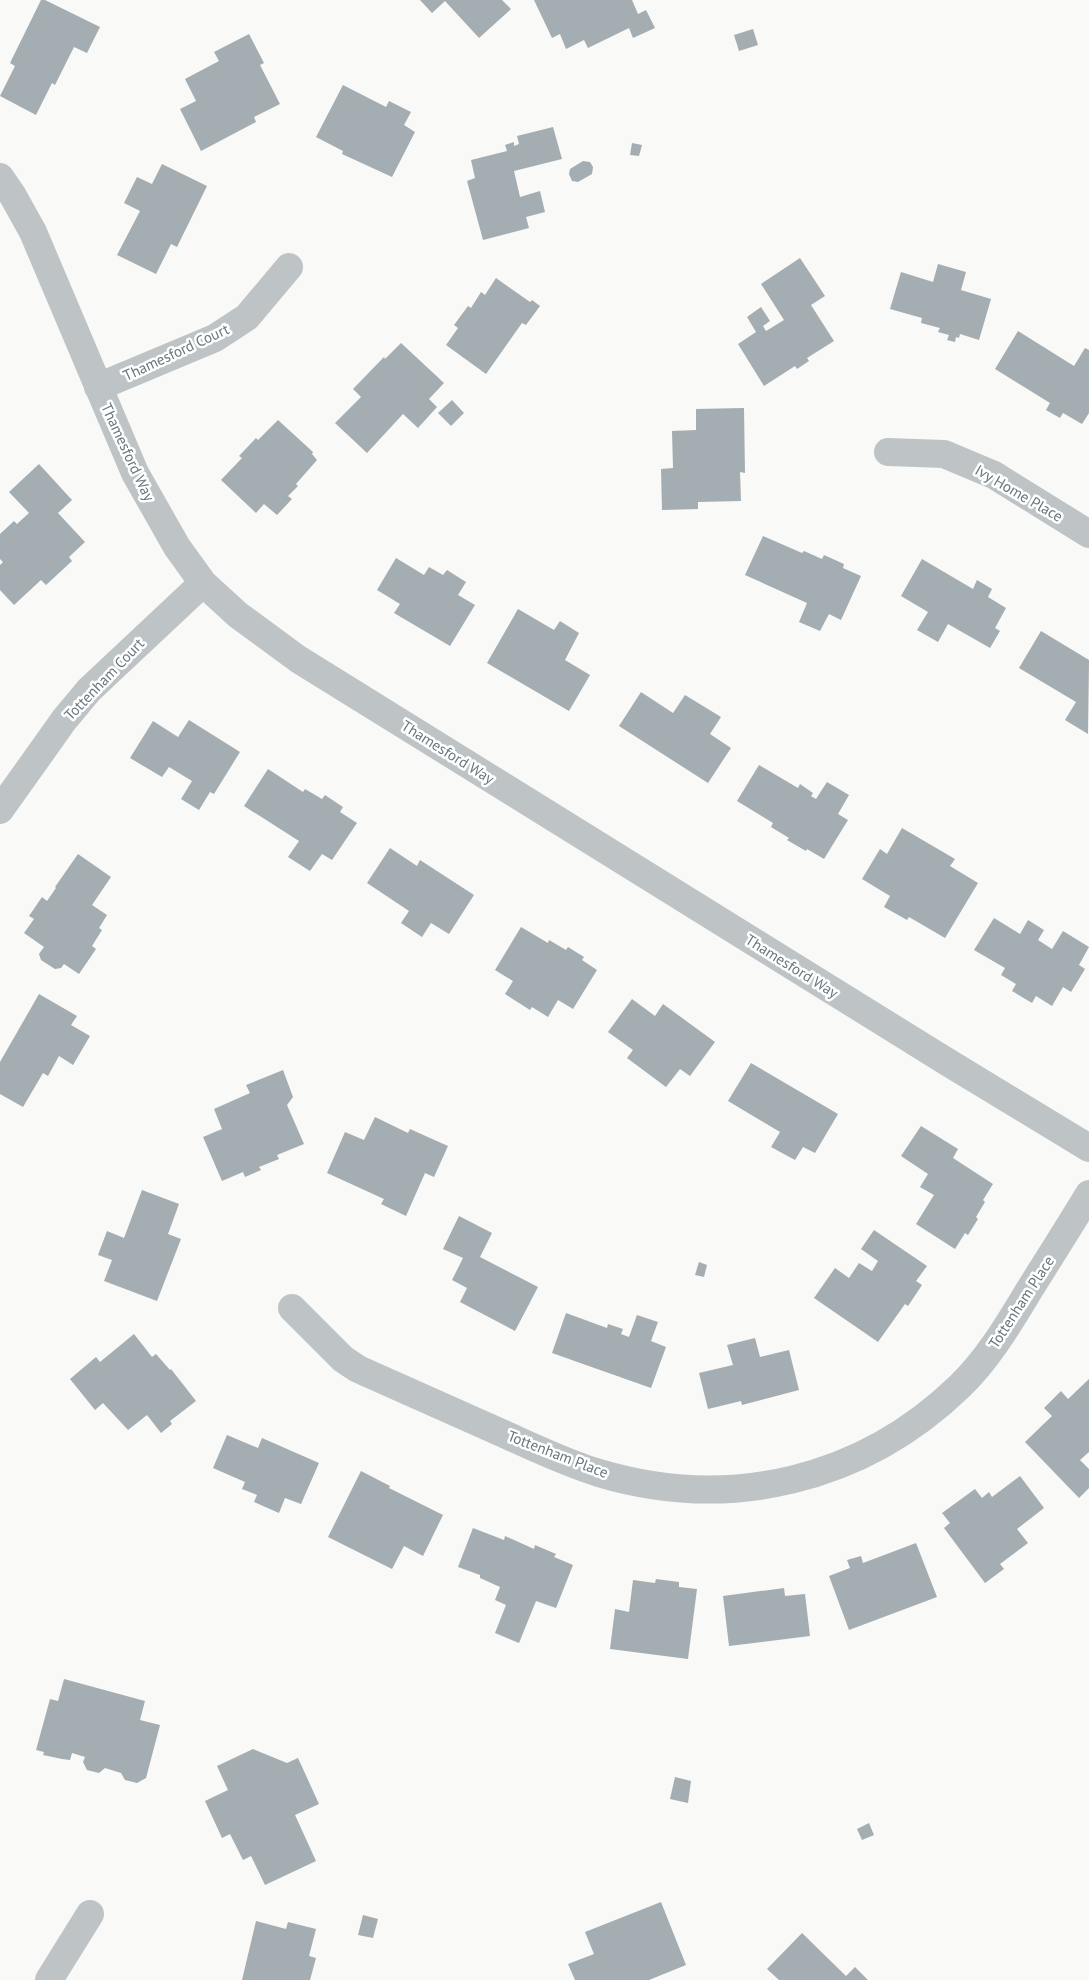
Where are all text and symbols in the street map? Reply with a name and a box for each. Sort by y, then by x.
street label: Thamesford Court [120,319,232,385]
street label: Thamesford Way [97,400,159,504]
street label: Ivy Home Place [972,460,1066,526]
street label: Tottenham Court [60,634,148,724]
street label: Thamesford Way [398,716,498,788]
street label: Thamesford Way [742,930,842,1002]
street label: Tottenham Place [984,1252,1058,1352]
street label: Tottenham Place [505,1426,611,1482]

